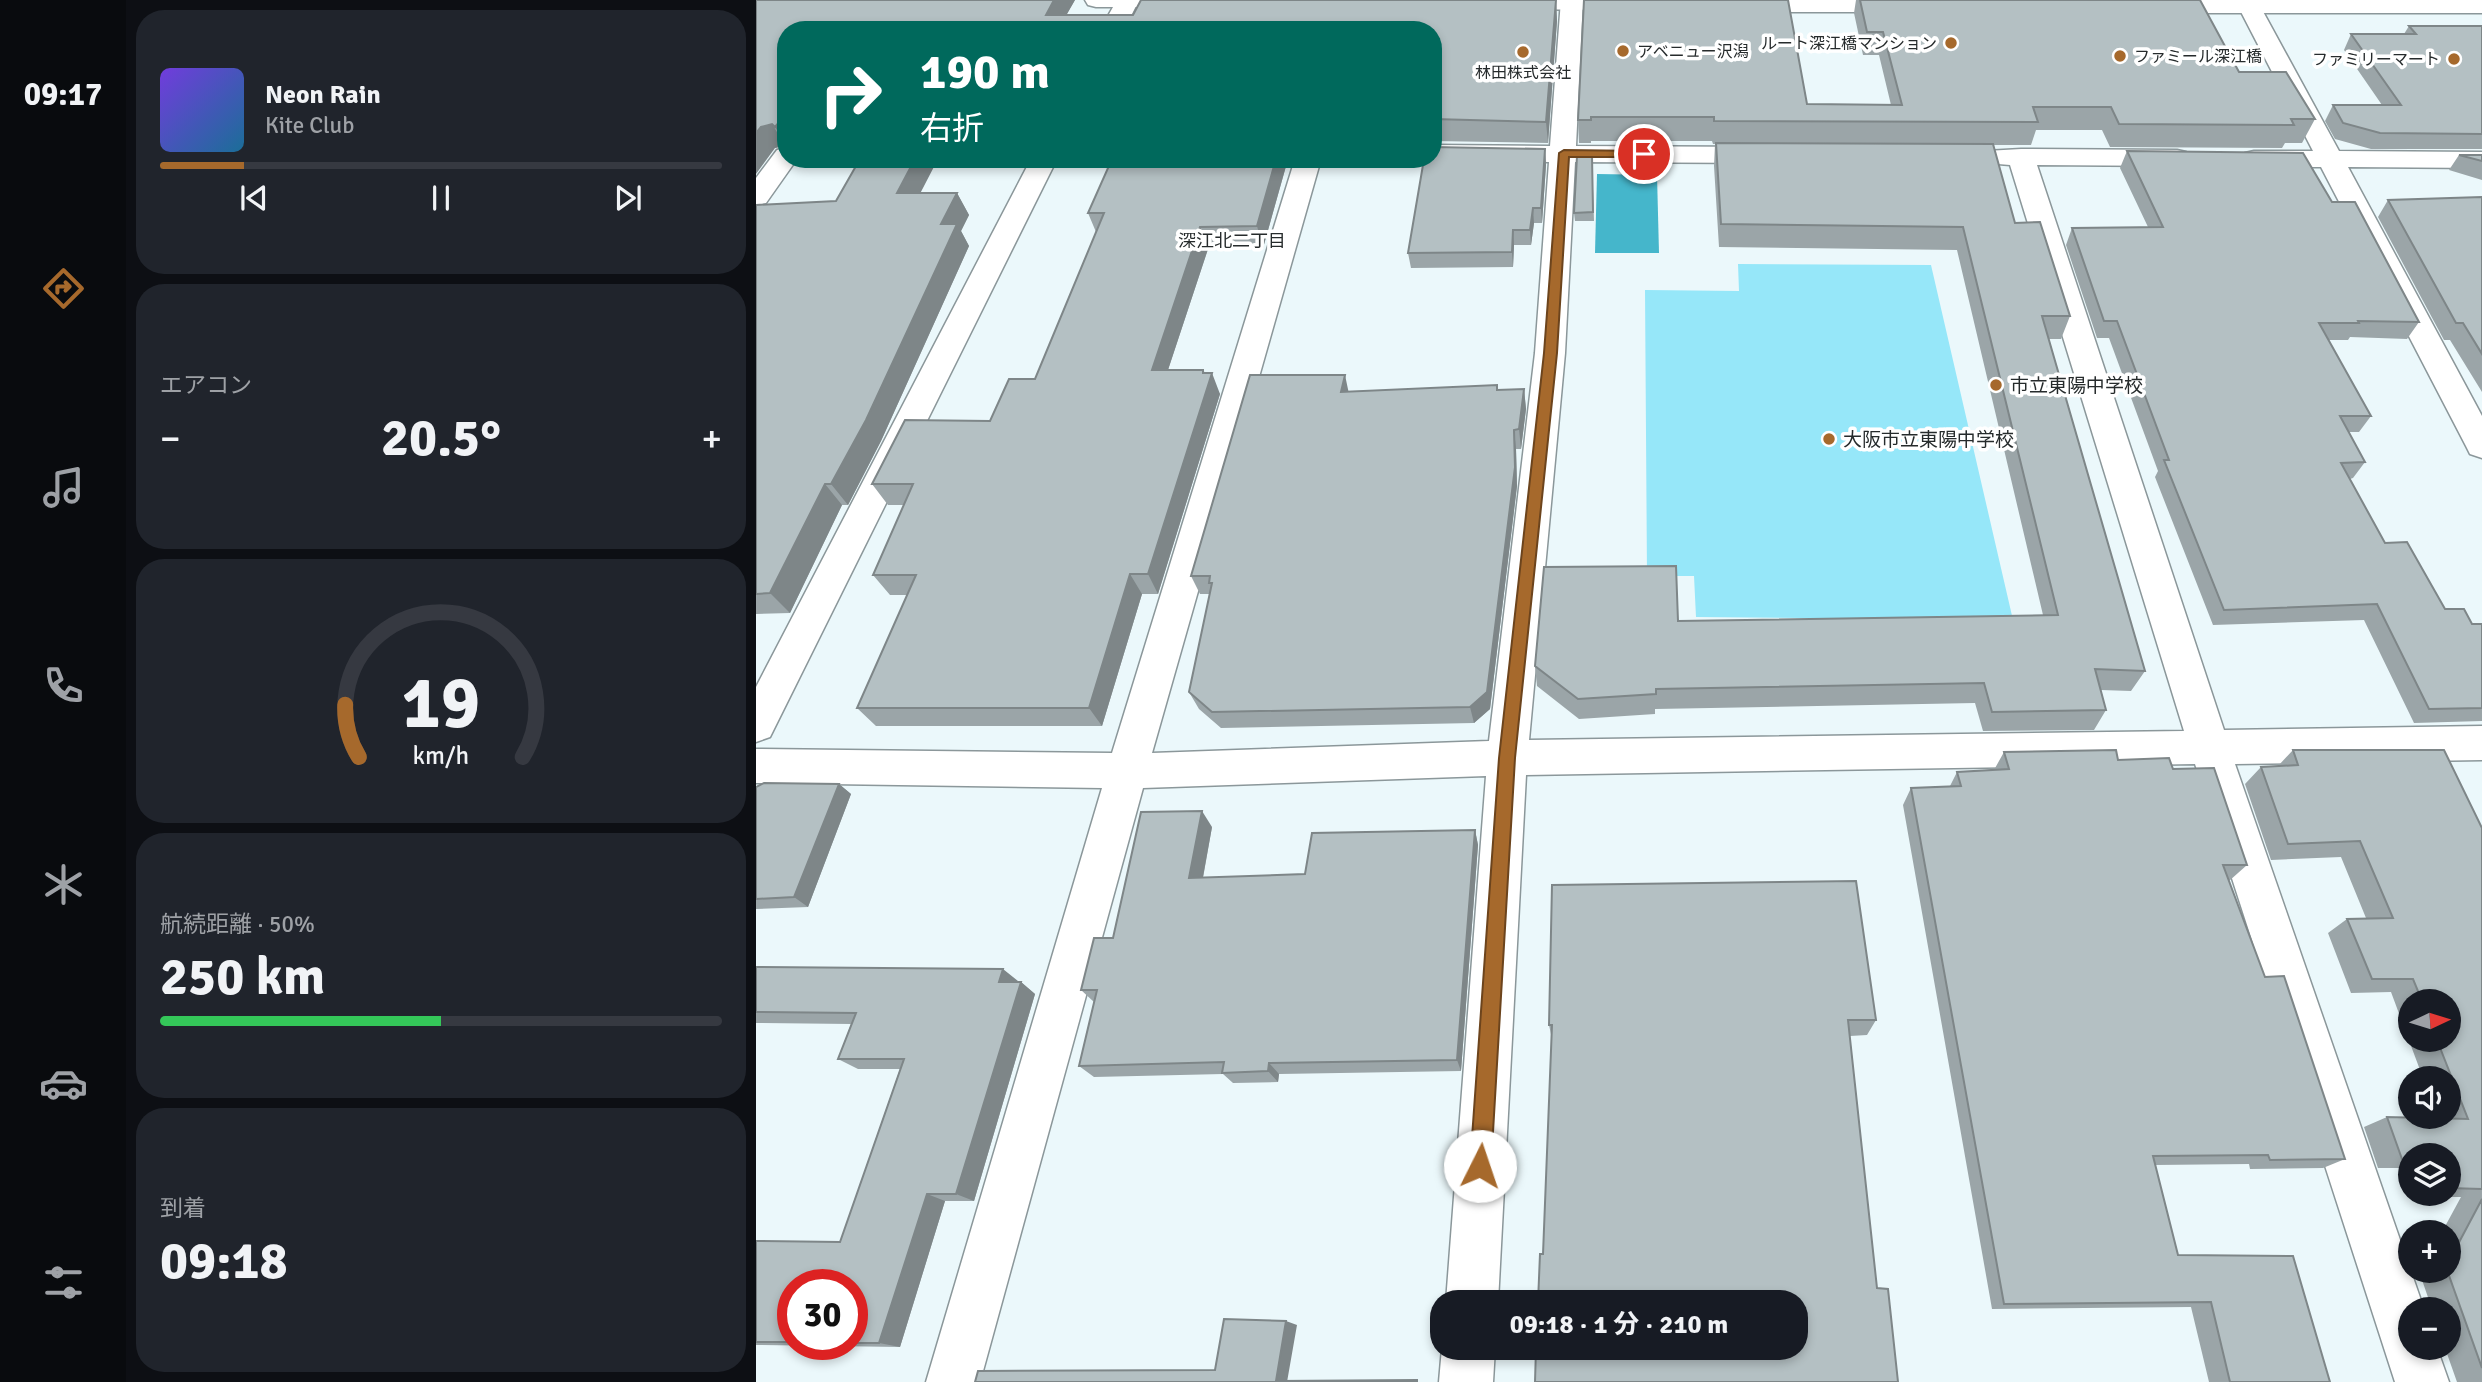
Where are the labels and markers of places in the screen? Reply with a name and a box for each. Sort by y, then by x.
place label: ルート深江橋マンション [1761,34,1937,54]
marker: ルート深江橋マンション [1943,35,1959,51]
place label: アベニュー沢潟 [1637,42,1749,62]
marker: アベニュー沢潟 [1615,43,1631,59]
marker: 林田株式会社 [1515,44,1531,60]
place label: ファミール深江橋 [2134,47,2262,67]
marker: ファミール深江橋 [2112,48,2128,64]
place label: ファミリーマート [2312,50,2440,70]
marker: ファミリーマート [2446,51,2462,67]
place label: 林田株式会社 [1475,63,1571,83]
pin [1614,124,1674,184]
place label: 市立東陽中学校 [2010,374,2143,398]
marker: 市立東陽中学校 [1988,377,2004,393]
place label: 大阪市立東陽中学校 [1843,428,2014,452]
marker: 大阪市立東陽中学校 [1821,431,1837,447]

